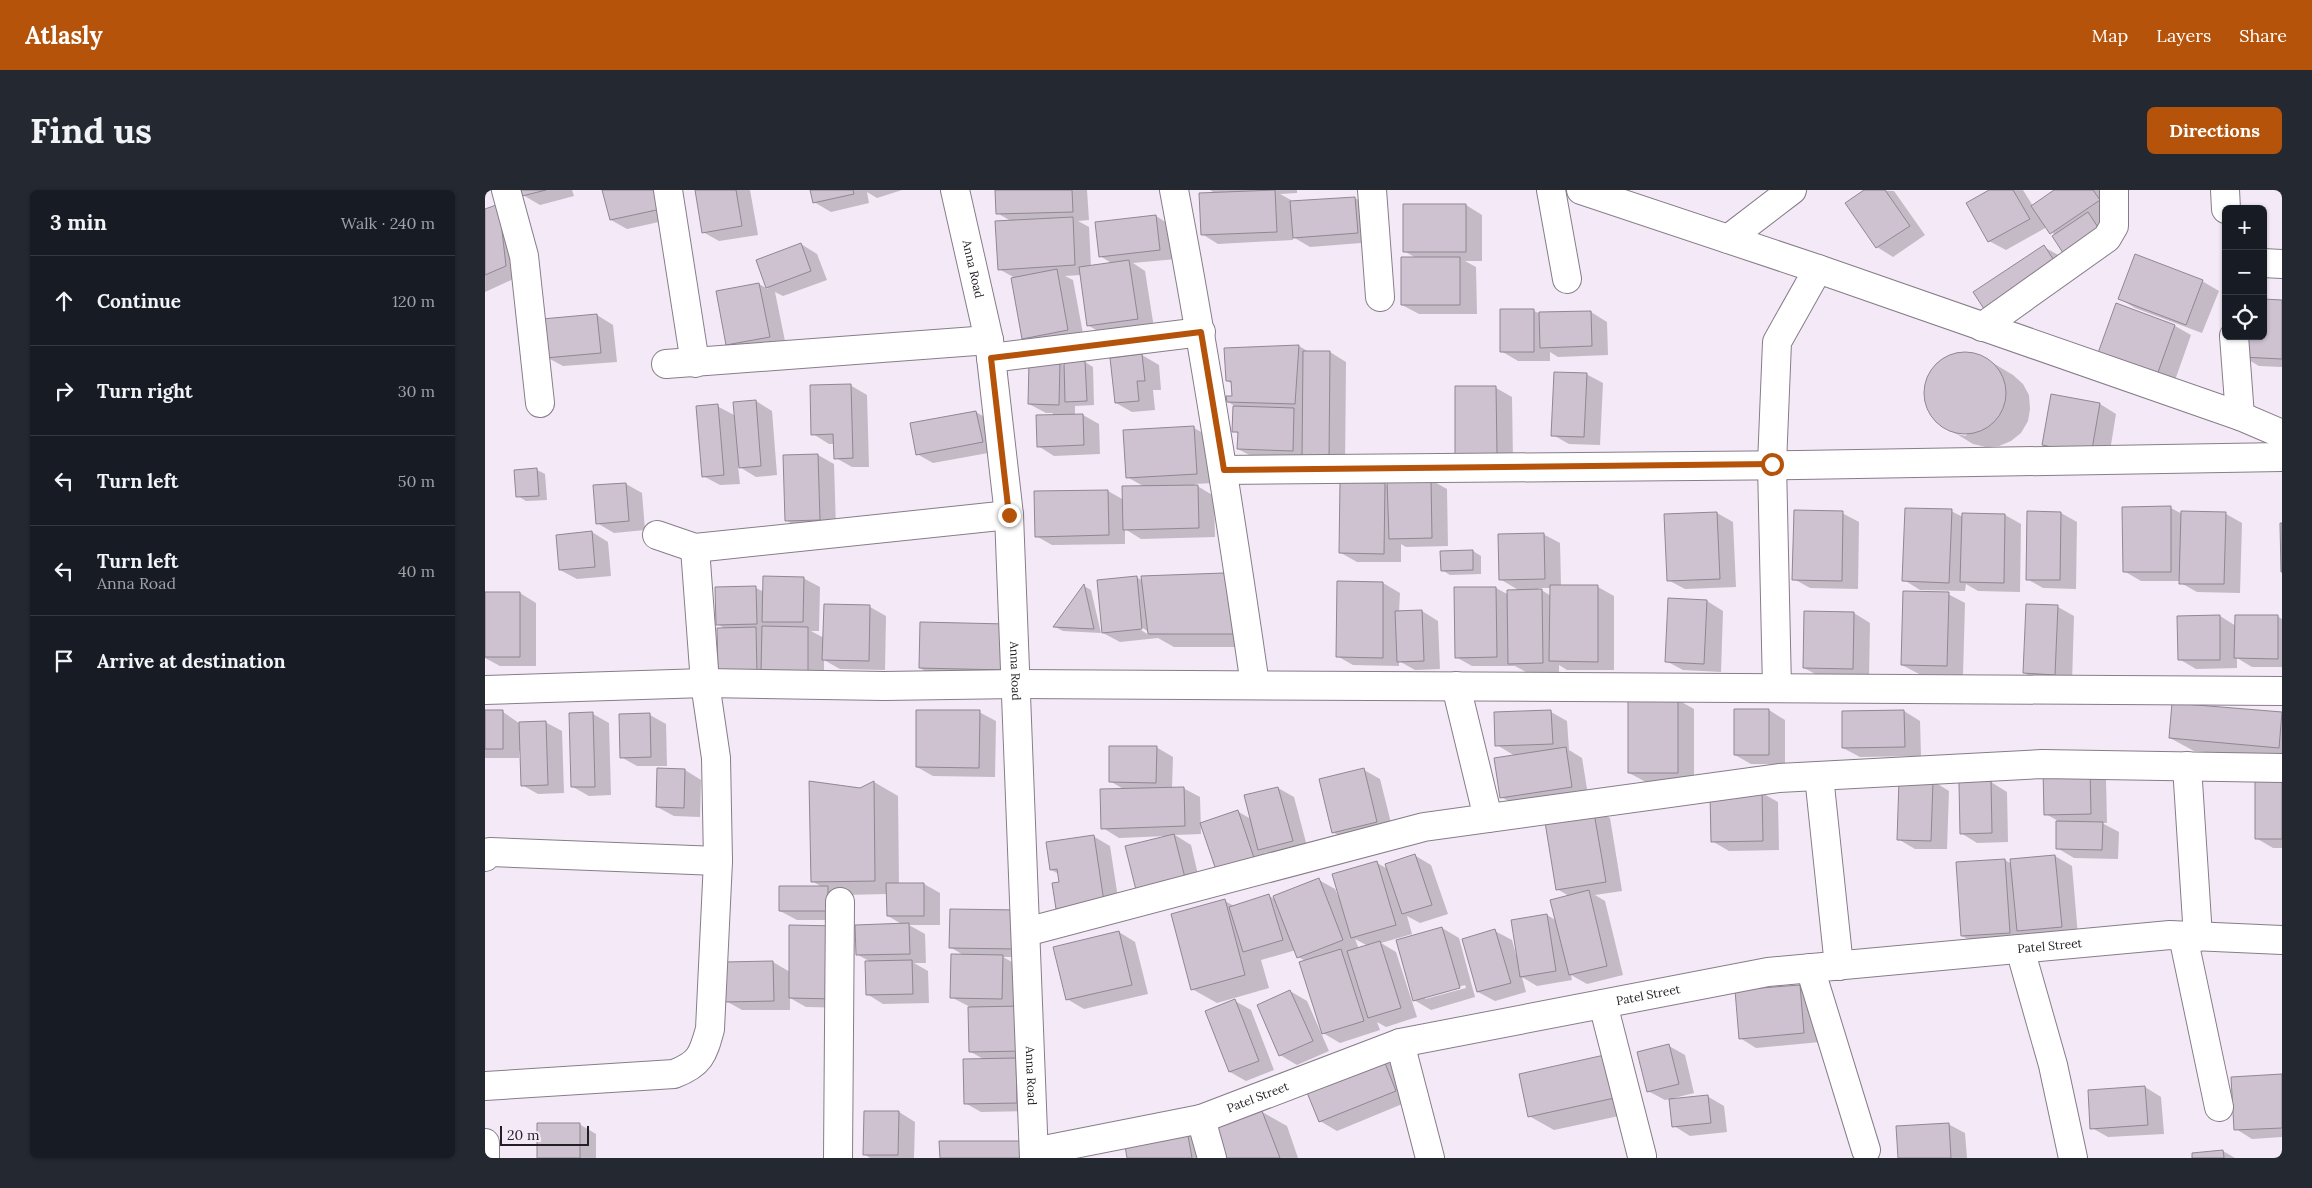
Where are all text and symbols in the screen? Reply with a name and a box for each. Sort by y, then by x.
text: Atlasly [25,20,103,51]
text: Map [2092,24,2128,47]
text: Layers [2156,24,2211,47]
text: Share [2239,24,2287,47]
button: Directions [2147,107,2282,154]
text: Find us [30,108,152,153]
map controls [2222,205,2267,340]
button: + [2222,205,2267,250]
text: 3 min [50,209,107,236]
text: Walk · 240 m [341,213,435,233]
street label: Anna Road [959,237,987,299]
button: − [2222,250,2267,295]
icon: ahead [50,287,78,315]
text: Continue [97,289,181,313]
text: 120 m [392,291,435,311]
button: locate [2222,295,2267,340]
icon: right [50,377,78,405]
text: Turn right [97,379,193,403]
text: 30 m [398,381,435,401]
route start [1761,453,1784,476]
icon: left [50,467,78,495]
text: Turn left [97,469,178,493]
text: 50 m [398,471,435,491]
route end [998,504,1021,527]
text: Turn left [97,549,178,573]
icon: left [50,557,78,585]
text: 40 m [398,561,435,581]
text: Anna Road [97,573,176,593]
street label: Anna Road [1007,640,1024,701]
icon: arrive [50,647,78,675]
text: Arrive at destination [97,649,286,673]
street label: Patel Street [2017,935,2083,956]
street label: Patel Street [1615,981,1682,1008]
street label: Anna Road [1023,1045,1040,1106]
street label: Patel Street [1225,1078,1291,1115]
scale bar [500,1123,589,1146]
text: 20 m [507,1126,539,1144]

